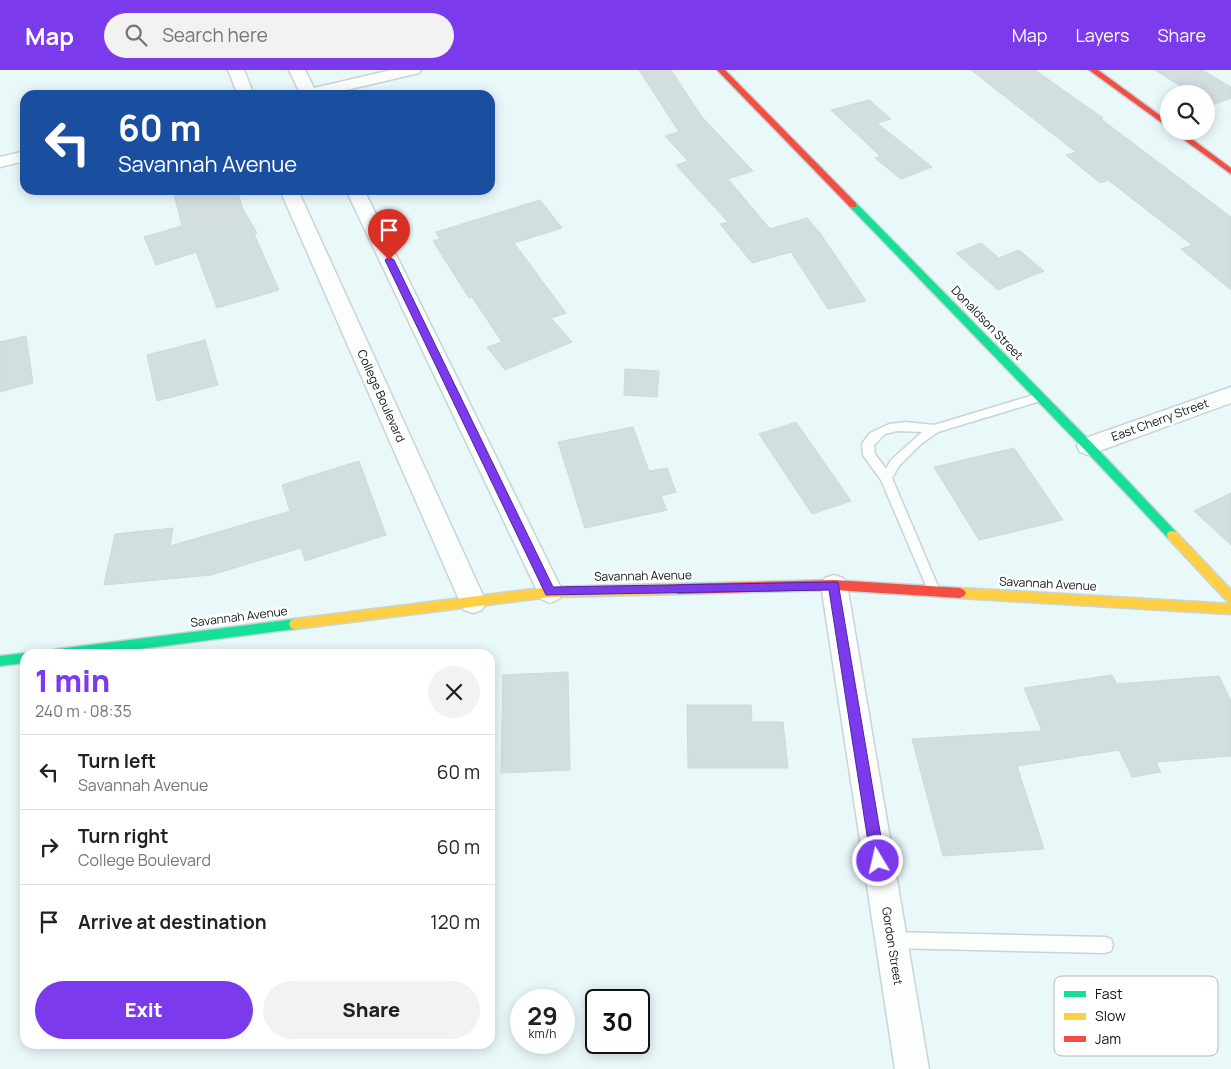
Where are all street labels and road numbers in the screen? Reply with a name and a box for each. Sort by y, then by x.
street label: Donaldson Street [948,282,1027,364]
street label: College Boulevard [353,347,409,445]
street label: East Cherry Street [1109,394,1211,445]
street label: Savannah Avenue [594,566,692,585]
street label: Savannah Avenue [999,572,1097,595]
street label: Savannah Avenue [189,602,288,631]
street label: Gordon Street [878,906,907,986]

